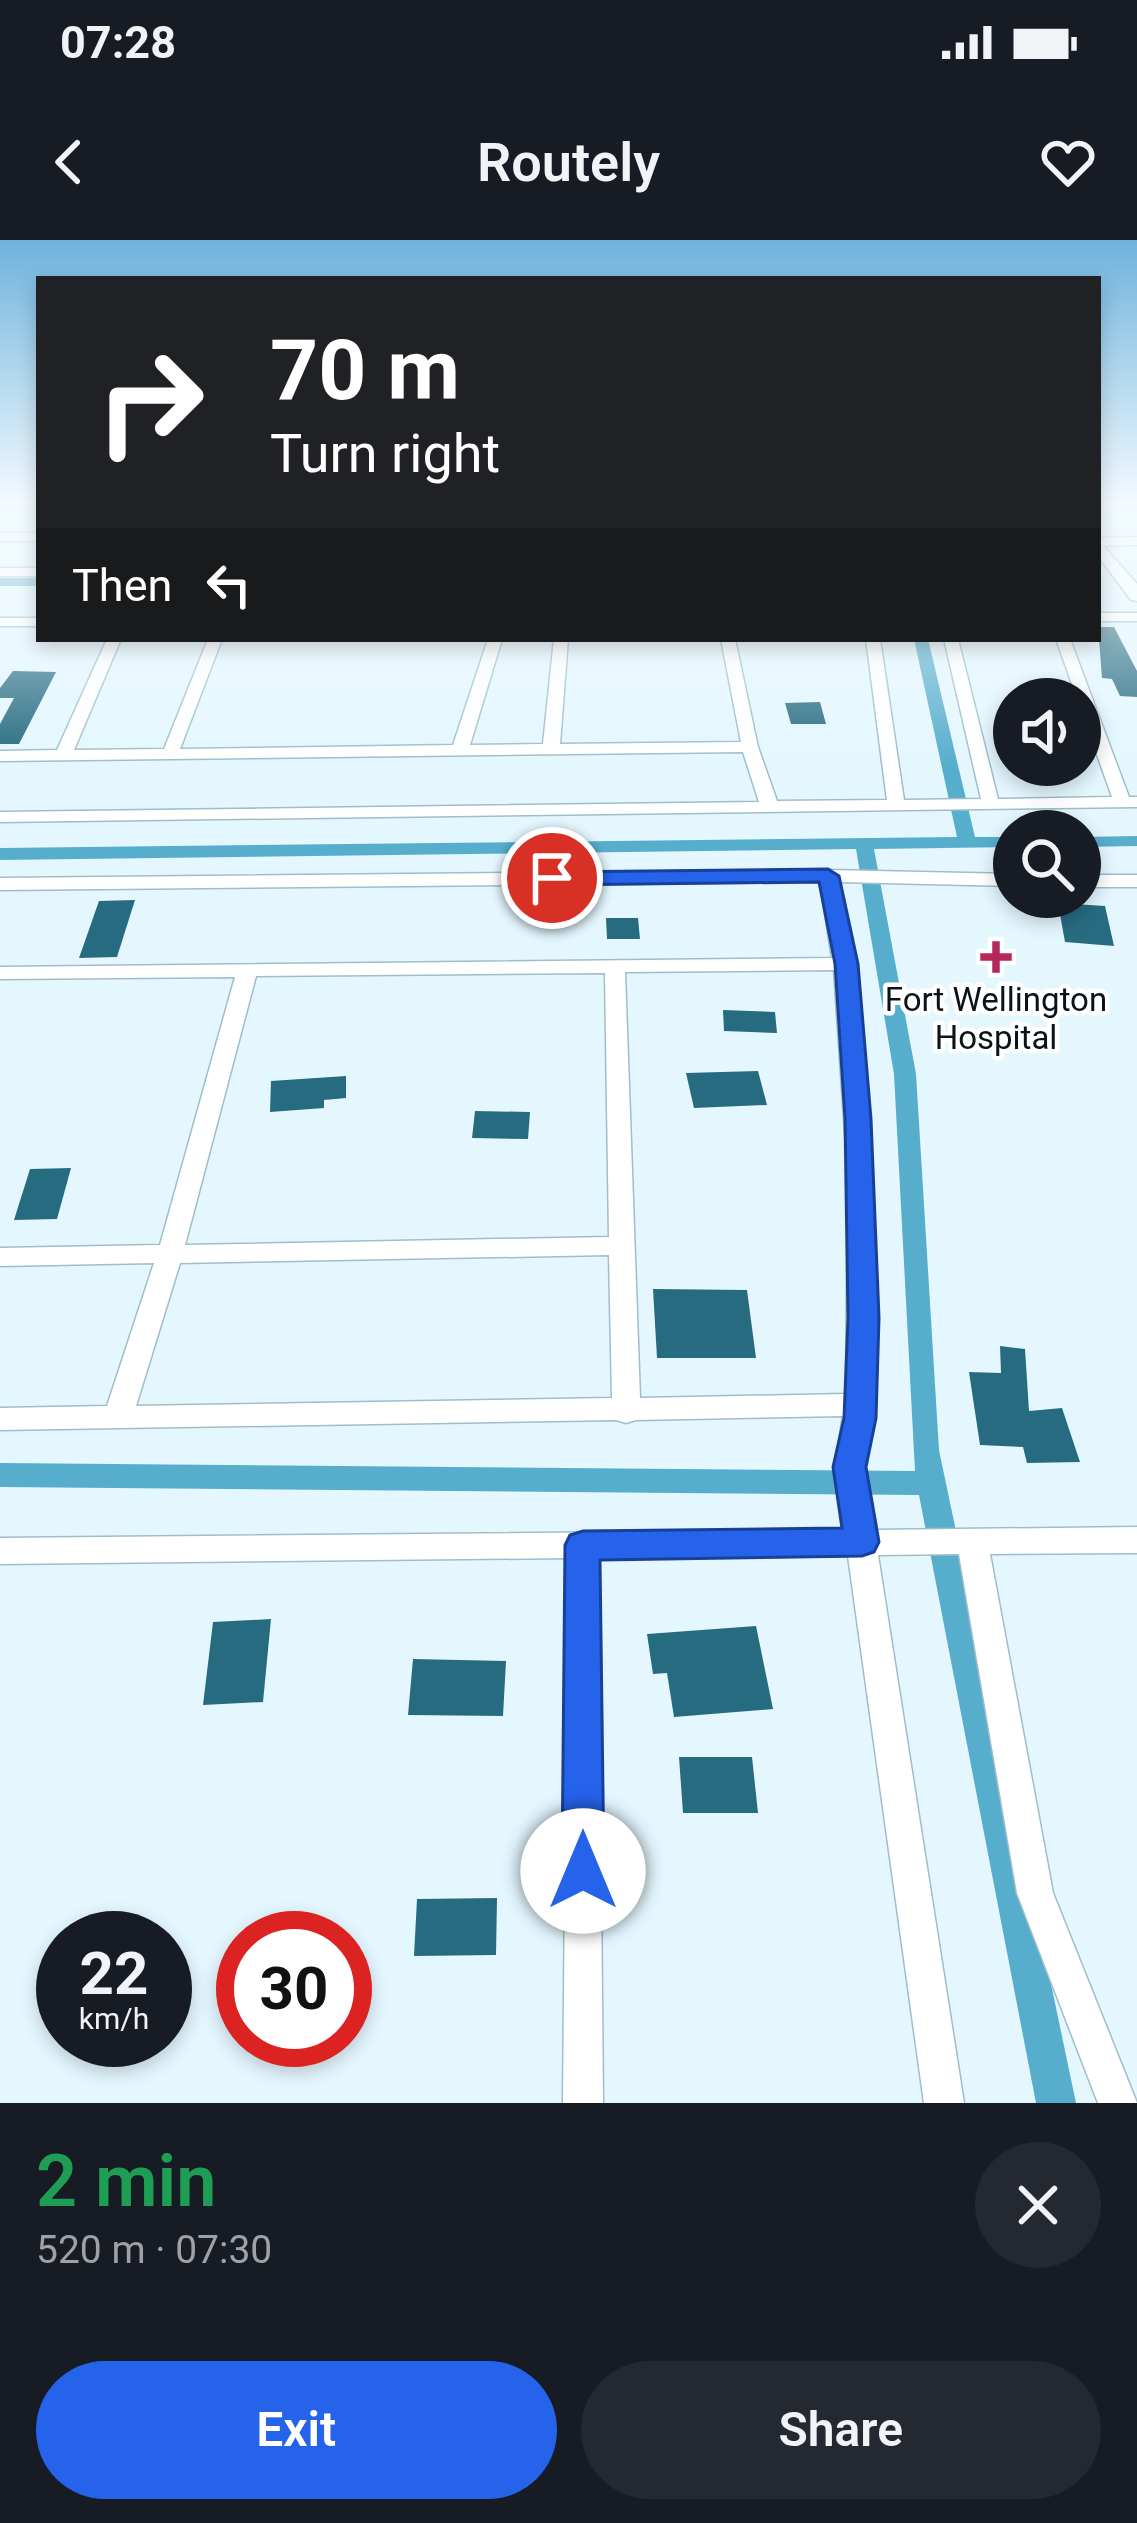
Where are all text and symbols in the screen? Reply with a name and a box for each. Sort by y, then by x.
text: 07:28 [60,16,176,69]
icon: back [36,129,102,195]
icon: heart [1035,129,1101,195]
text: Routely [477,131,660,194]
text: 70 m [270,321,460,420]
icon: right [72,324,228,480]
text: Turn right [270,422,500,485]
icon: left [196,552,262,618]
text: Then [72,559,172,612]
map controls [993,678,1101,918]
button: sound [993,678,1101,786]
button: search [993,810,1101,918]
pin [501,827,603,929]
icon: arrive [519,845,585,911]
marker: Fort Wellington Hospital [980,941,1012,973]
place label: Fort Wellington Hospital [885,980,1107,1057]
position arrow [520,1808,646,1934]
speed limit sign: 30 [216,1911,372,2067]
text: 22 [80,1938,148,2009]
text: km/h [79,2001,149,2036]
text: 2 min [36,2139,217,2224]
button: close [975,2142,1101,2268]
text: 520 m · 07:30 [36,2227,272,2273]
button: Exit [36,2361,557,2499]
button: Share [581,2361,1101,2499]

